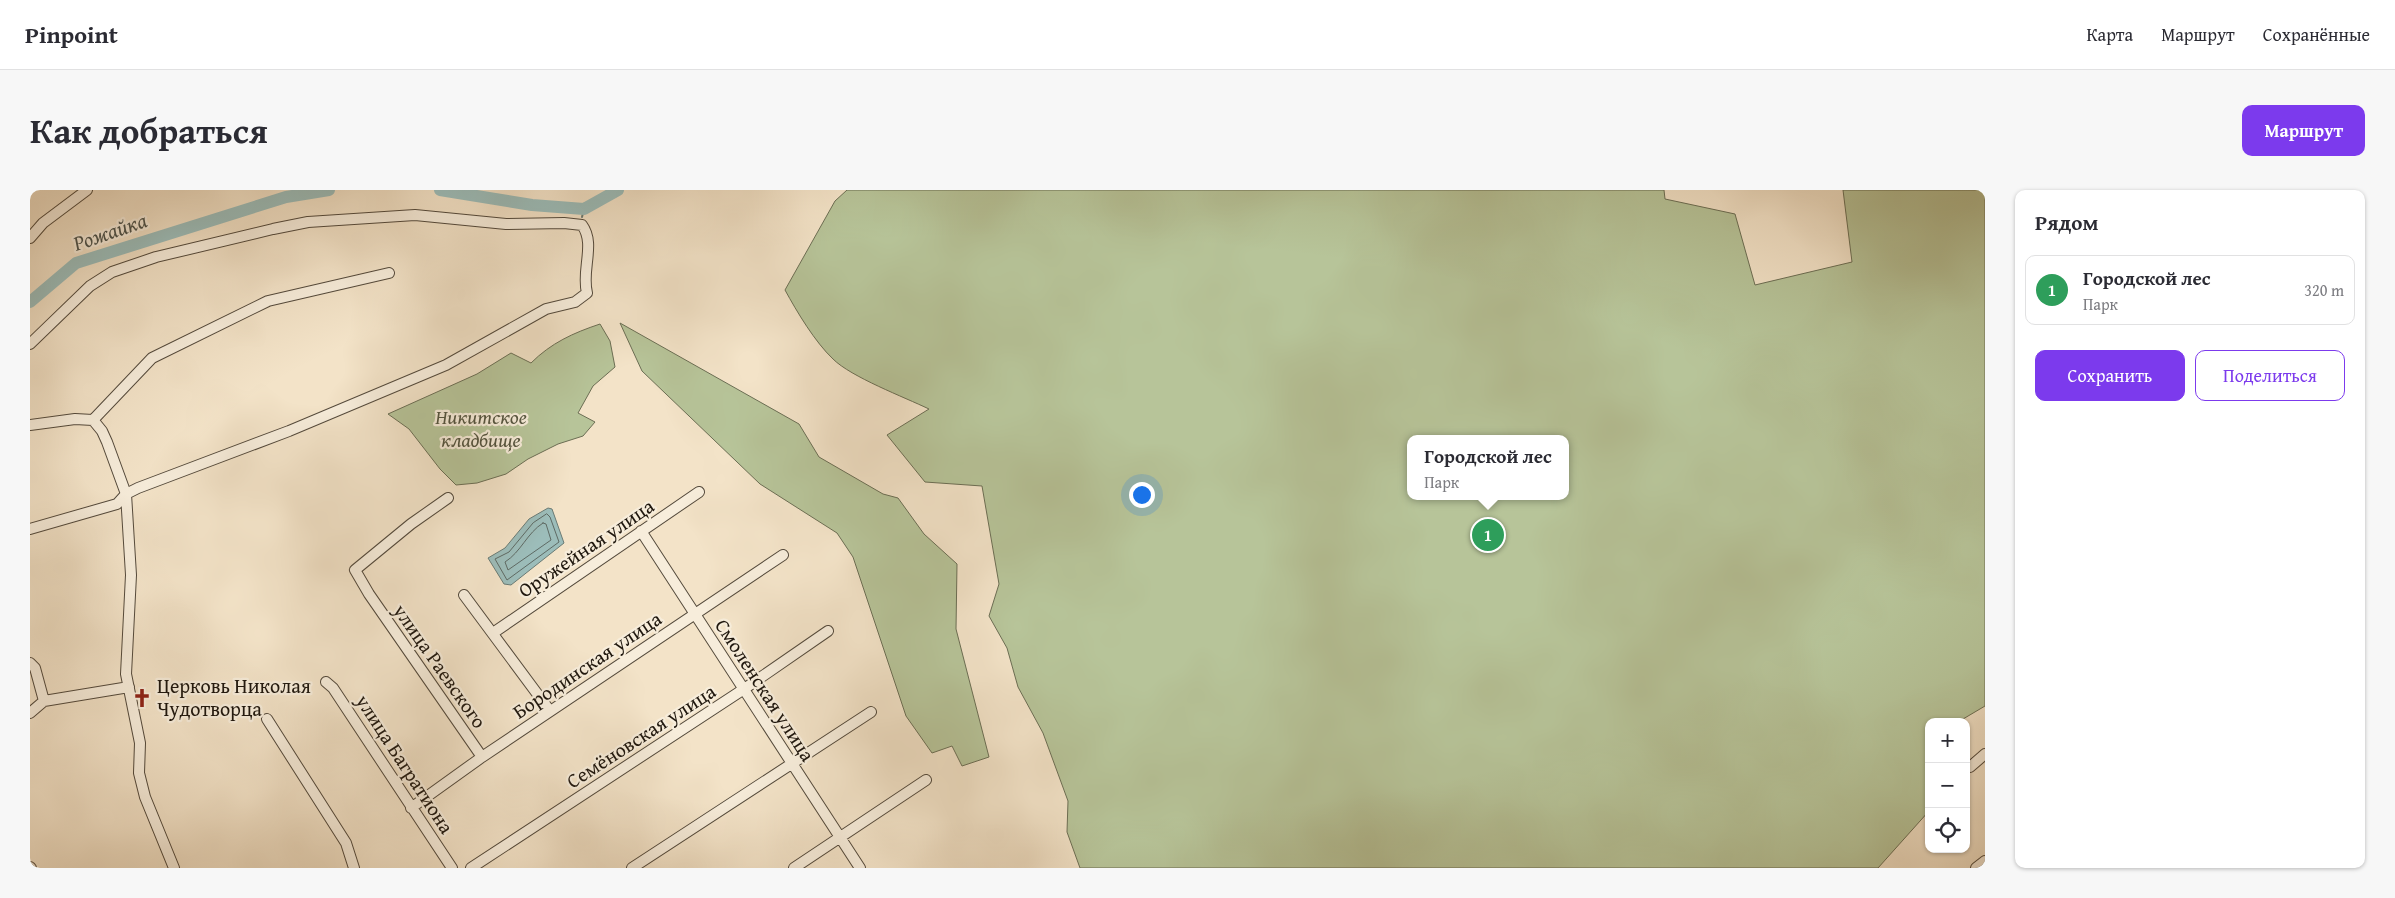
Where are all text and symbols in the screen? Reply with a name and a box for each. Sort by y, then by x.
text: Pinpoint [25,17,118,52]
text: Карта [2087,21,2133,48]
text: Маршрут [2161,21,2235,48]
text: Сохранённые [2263,21,2370,48]
text: Как добраться [30,105,268,156]
button: Маршрут [2242,105,2365,156]
water label: Рожайка [68,204,151,259]
text: Рядом [2035,207,2098,238]
text: Городской лес [2083,264,2211,292]
text: 1 [2048,278,2056,302]
text: 320 m [2304,278,2344,302]
text: Парк [2083,292,2118,316]
button: Сохранить [2035,350,2185,401]
button: Поделиться [2195,350,2345,401]
park label: Никитское кладбище [435,402,527,454]
popup [1407,435,1569,500]
text: Городской лес [1424,442,1552,470]
text: Парк [1424,470,1459,494]
your location [1129,482,1155,508]
street label: Оружейная улица [512,491,660,604]
pin: 1 [1472,516,1504,554]
street label: улица Раевского [386,597,494,734]
street label: Бородинская улица [506,604,667,725]
street label: Смоленская улица [708,613,823,767]
place label: Церковь Николая Чудотворца [157,671,311,723]
street label: Семёновская улица [560,676,722,795]
church icon: Церковь Николая Чудотворца [131,687,153,709]
street label: улица Багратиона [349,688,462,839]
map controls [1925,718,1970,853]
button: + [1925,718,1970,763]
button: − [1925,763,1970,808]
button: locate [1925,808,1970,853]

